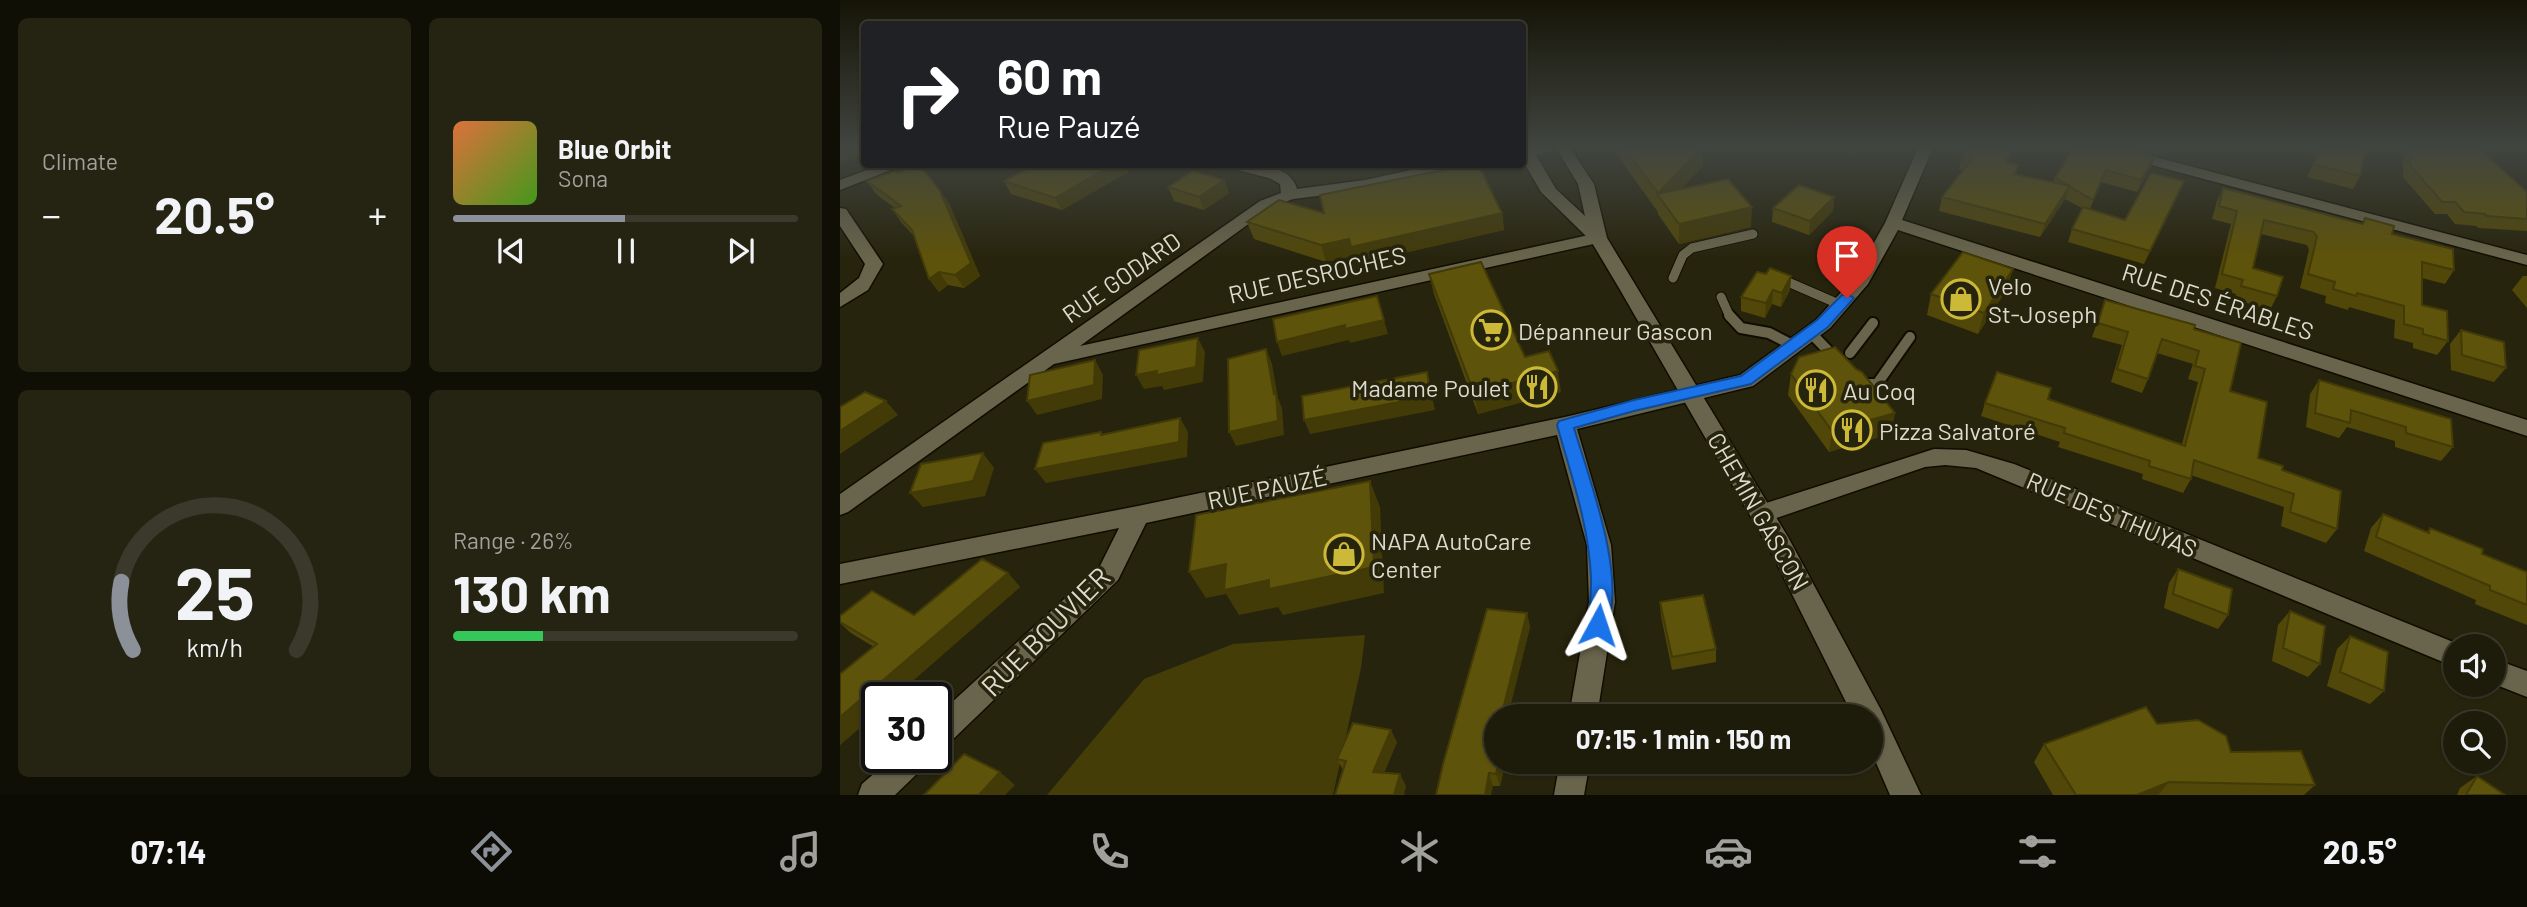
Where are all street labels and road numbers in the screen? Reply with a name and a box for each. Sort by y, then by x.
street label: RUE GODARD [1056,226,1186,328]
street label: RUE DESROCHES [1225,239,1409,309]
street label: RUE DES ÉRABLES [2119,256,2317,346]
street label: CHEMIN GASCON [1702,427,1816,595]
street label: RUE PAUZÉ [1205,461,1329,515]
street label: RUE DES THUYAS [2023,465,2201,563]
street label: RUE BOUVIER [973,559,1117,703]

